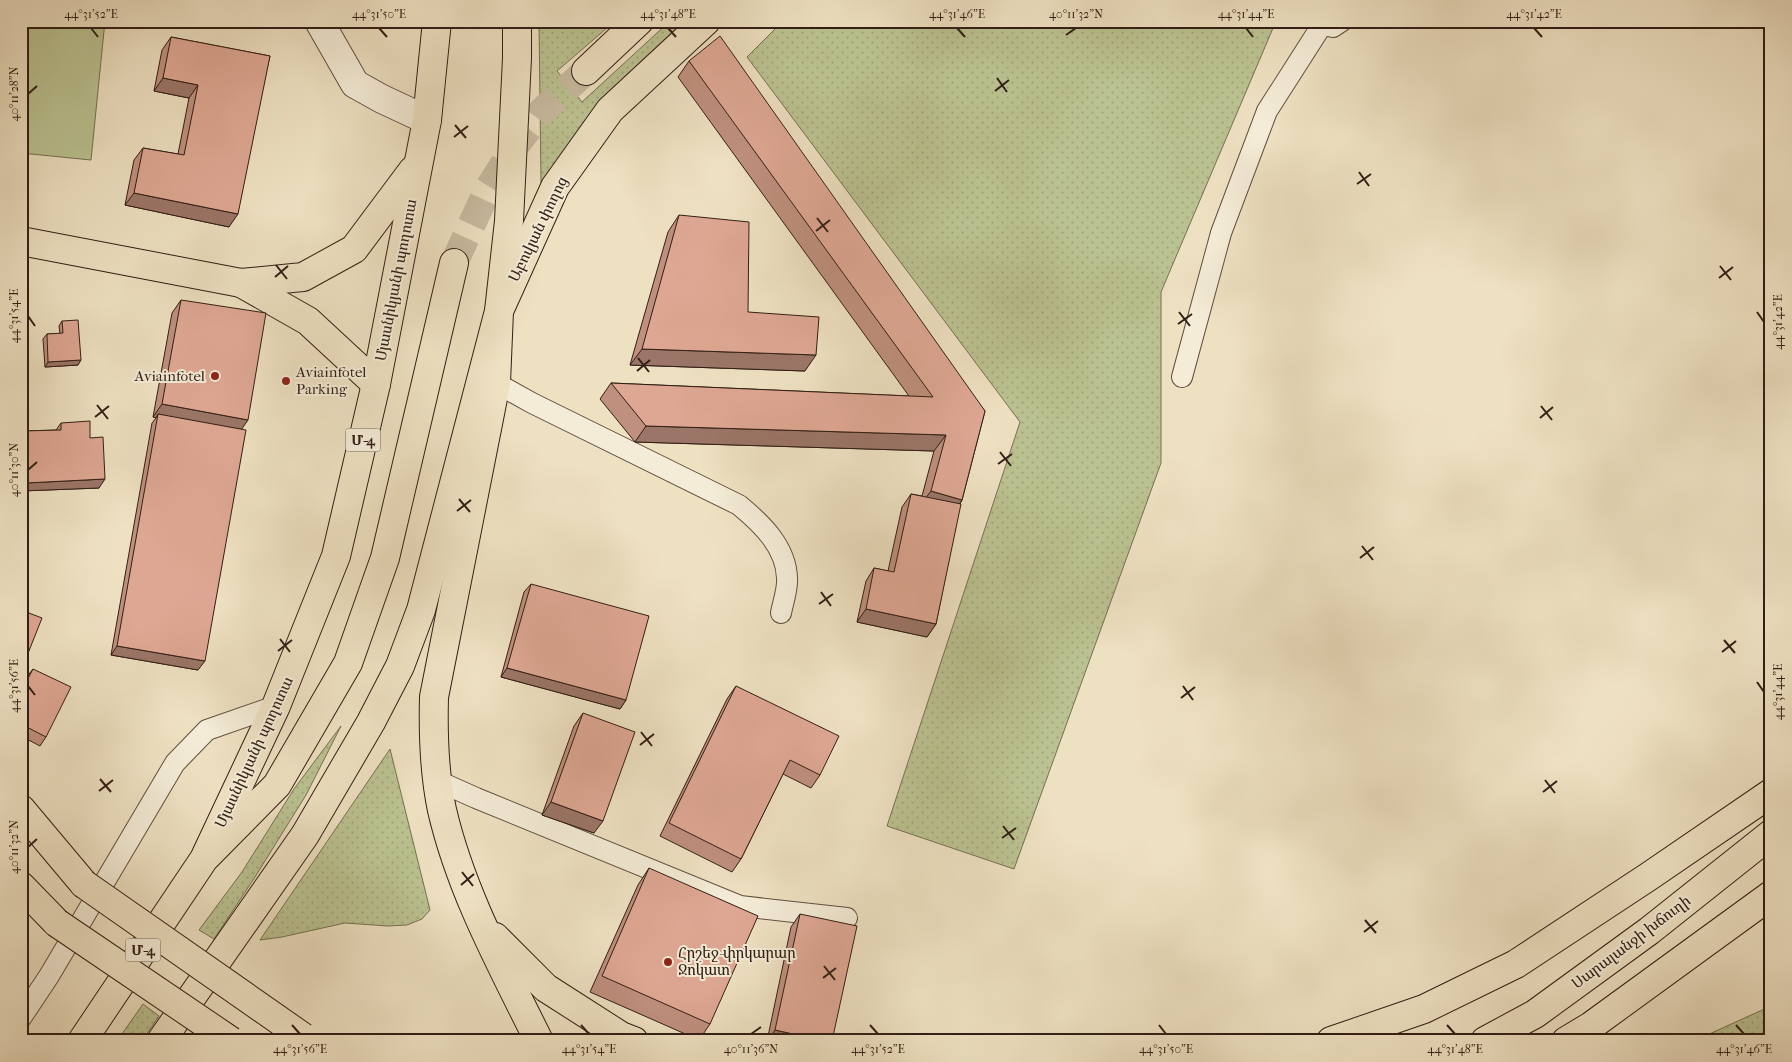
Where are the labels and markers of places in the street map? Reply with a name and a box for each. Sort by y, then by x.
place label: Aviainfotel Parking [295,363,367,398]
place label: Aviainfotel [133,367,205,385]
marker: Aviainfotel [209,370,221,382]
marker: Aviainfotel Parking [280,375,292,387]
place label: Հրշեջ-փրկարար Ջոկատ [678,944,796,979]
marker: Հրշեջ-փրկարար Ջոկատ [662,956,674,968]

